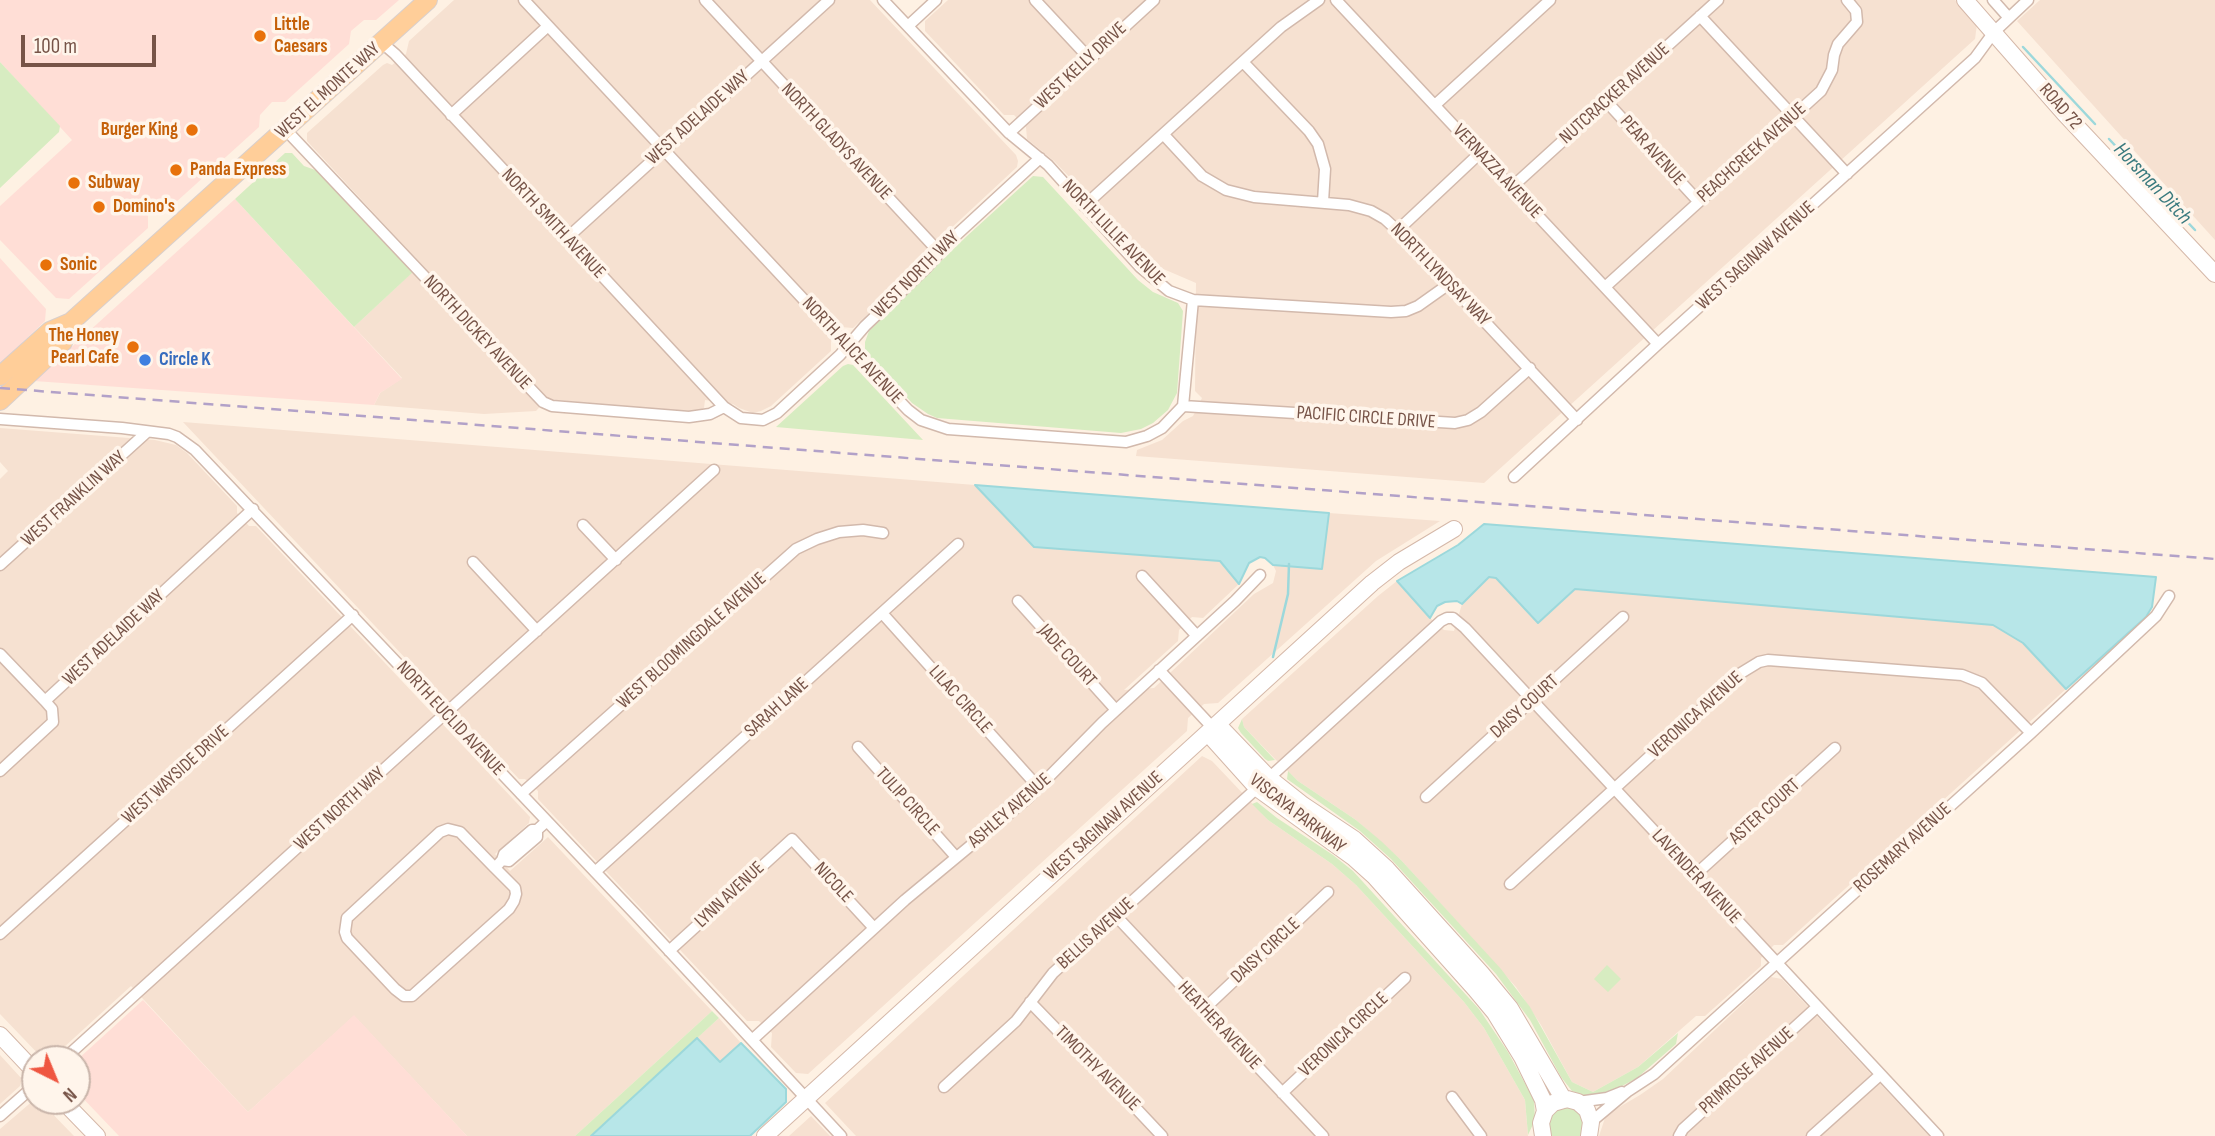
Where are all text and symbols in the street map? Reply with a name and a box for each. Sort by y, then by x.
place label: Little Caesars [274,14,328,58]
street label: WEST KELLY DRIVE [1030,18,1132,114]
scale bar [24,21,159,65]
marker: Little Caesars [252,28,268,44]
text: 100 m [34,34,77,59]
street label: WEST EL MONTE WAY [271,38,385,144]
street label: NUTCRACKER AVENUE [1555,39,1675,149]
street label: WEST ADELAIDE WAY [642,66,754,170]
street label: NORTH GLADYS AVENUE [776,79,896,205]
street label: ROAD 72 [2034,79,2086,135]
street label: PEACHCREEK AVENUE [1693,98,1811,208]
street label: PEAR AVENUE [1615,111,1689,191]
place label: Burger King [101,119,178,141]
street label: VERNAZZA AVENUE [1447,120,1547,224]
marker: Burger King [184,122,200,138]
water label: Horsman Ditch [2108,138,2196,230]
place label: Panda Express [190,159,286,181]
marker: Panda Express [168,162,184,178]
street label: NORTH SMITH AVENUE [496,164,610,284]
place label: Subway [88,172,140,194]
marker: Subway [66,175,82,191]
street label: NORTH LILLIE AVENUE [1057,175,1169,291]
place label: Domino's [113,196,175,218]
street label: WEST SAGINAW AVENUE [1692,197,1820,315]
marker: Domino's [91,199,107,215]
street label: NORTH LYNDSAY WAY [1385,219,1495,331]
street label: WEST NORTH WAY [868,227,964,323]
place label: Sonic [60,254,97,276]
marker: Sonic [38,257,54,273]
street label: NORTH DICKEY AVENUE [418,271,536,395]
street label: NORTH ALICE AVENUE [797,293,907,409]
place label: The Honey Pearl Cafe [49,325,119,369]
marker: The Honey Pearl Cafe [125,339,141,355]
place label: Circle K [159,349,211,371]
marker: Circle K [137,352,153,368]
street label: PACIFIC CIRCLE DRIVE [1296,402,1436,434]
street label: WEST FRANKLIN WAY [17,446,131,552]
street label: WEST BLOOMINGDALE AVENUE [613,568,771,714]
street label: WEST ADELAIDE WAY [58,585,170,691]
street label: JADE COURT [1033,620,1101,692]
street label: NORTH EUCLID AVENUE [391,657,509,781]
street label: LILAC CIRCLE [923,661,997,739]
street label: VERONICA AVENUE [1644,667,1748,763]
street label: DAISY COURT [1486,670,1564,744]
street label: SARAH LANE [740,673,814,743]
street label: WEST WAYSIDE DRIVE [118,721,234,829]
street label: WEST NORTH WAY [290,762,390,856]
street label: TULIP CIRCLE [870,763,944,841]
street label: WEST SAGINAW AVENUE [1040,767,1168,885]
street label: ASHLEY AVENUE [964,769,1056,853]
street label: VISCAYA PARKWAY [1244,769,1350,859]
street label: ASTER COURT [1725,774,1805,850]
street label: ROSEMARY AVENUE [1849,798,1957,898]
street label: LAVENDER AVENUE [1646,825,1746,929]
street label: LYNN AVENUE [690,857,770,933]
street label: NICOLE [809,858,857,908]
street label: BELLIS AVENUE [1053,893,1139,975]
street label: DAISY CIRCLE [1227,913,1305,989]
street label: HEATHER AVENUE [1172,977,1266,1075]
street label: VERONICA CIRCLE [1295,988,1393,1082]
street label: TIMOTHY AVENUE [1050,1022,1144,1116]
street label: PRIMROSE AVENUE [1695,1022,1799,1120]
north arrow [21,1045,91,1115]
text: N [58,1082,81,1106]

